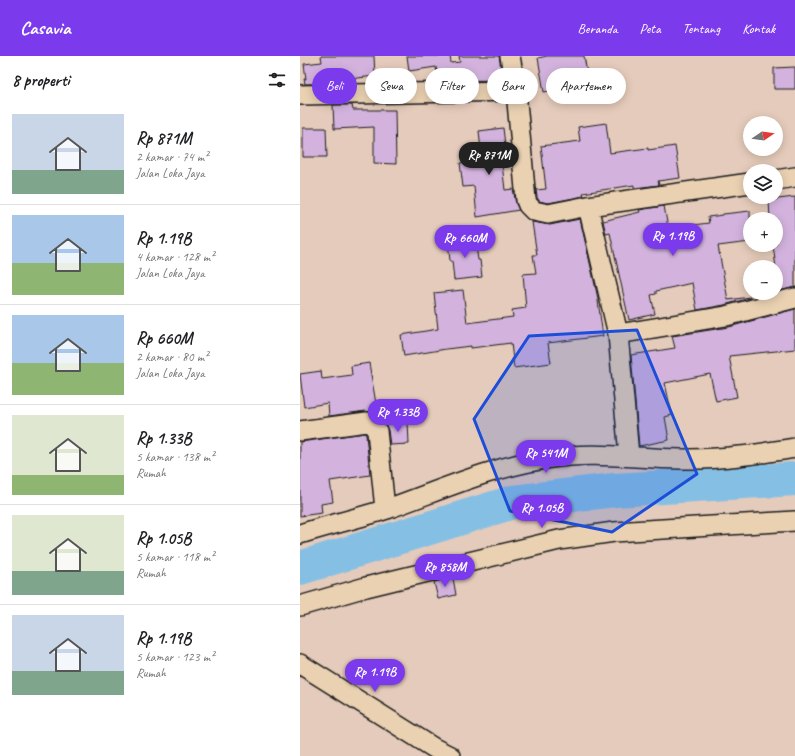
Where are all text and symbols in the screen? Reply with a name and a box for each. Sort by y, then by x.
text: Casavia [20,16,70,40]
text: Beranda [578,20,618,37]
text: Peta [640,20,661,37]
text: Tentang [683,20,720,37]
text: Kontak [742,20,775,37]
chip: Beli [312,68,357,104]
chip: Sewa [365,68,417,104]
chip: Filter [425,68,479,104]
chip: Baru [487,68,538,104]
chip: Apartemen [546,68,626,104]
icon: filters [266,69,288,91]
text: 8 properti [12,70,70,91]
north arrow [743,116,783,156]
map controls [743,116,783,300]
text: Rp 871M [136,128,191,149]
icon: home [44,130,92,178]
pin: Rp 871M [452,142,526,176]
text: Rp 871M [468,147,510,163]
text: 2 kamar · 74 m² [136,149,208,165]
button: layers [743,164,783,204]
text: Jalan Loka Jaya [136,165,205,181]
button: + [743,212,783,252]
pin: Rp 1.19B [632,223,714,257]
pin: Rp 660M [428,225,502,259]
text: Rp 1.19B [136,228,191,249]
text: Rp 1.19B [652,228,694,244]
text: Rp 660M [444,230,486,246]
icon: home [44,231,92,279]
text: 4 kamar · 128 m² [136,249,214,265]
button: − [743,260,783,300]
text: Jalan Loka Jaya [136,265,205,281]
text: Rp 660M [136,328,192,349]
icon: home [44,331,92,379]
text: 2 kamar · 80 m² [136,349,208,365]
text: Jalan Loka Jaya [136,365,205,381]
pin: Rp 1.33B [357,399,439,433]
text: Rp 1.33B [377,404,419,420]
text: Rp 1.33B [136,428,191,449]
icon: home [44,431,92,479]
pin: Rp 541M [509,440,583,474]
text: Rp 541M [525,445,567,461]
text: 5 kamar · 138 m² [136,449,214,465]
text: Rumah [136,465,166,481]
pin: Rp 1.05B [501,495,583,529]
text: Rp 1.05B [521,500,563,516]
text: Rp 1.05B [136,528,191,549]
icon: home [44,531,92,579]
text: 5 kamar · 118 m² [136,549,214,565]
pin: Rp 858M [408,554,482,588]
text: Rp 858M [424,559,466,575]
text: Rumah [136,565,166,581]
text: Rp 1.19B [136,628,191,649]
icon: home [44,631,92,679]
text: 5 kamar · 123 m² [136,649,214,665]
pin: Rp 1.19B [334,659,416,693]
text: Rp 1.19B [354,664,396,680]
text: Rumah [136,665,166,681]

